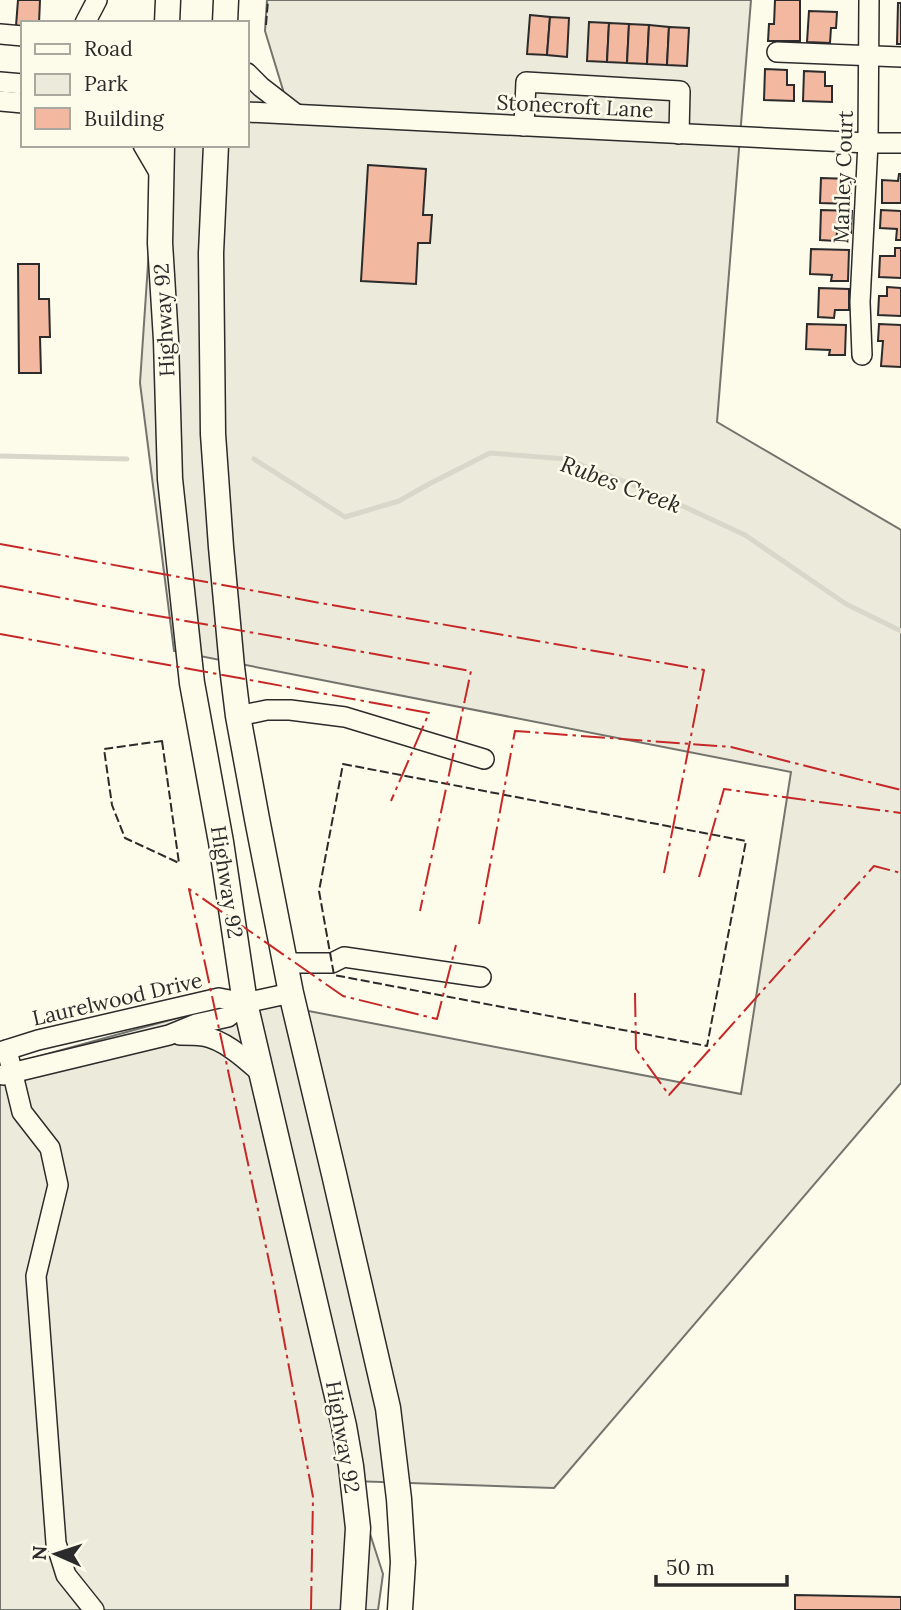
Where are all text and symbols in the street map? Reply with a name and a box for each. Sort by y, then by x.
legend [21,21,248,147]
text: Road [84,35,133,62]
text: Park [84,70,128,97]
street label: Stonecroft Lane [496,88,654,124]
text: Building [84,105,164,132]
street label: Manley Court [827,109,859,244]
street label: Highway 92 [148,262,180,378]
water label: Rubes Creek [557,449,685,519]
street label: Highway 92 [205,824,249,940]
street label: Laurelwood Drive [29,966,205,1032]
street label: Highway 92 [320,1379,366,1495]
north arrow [21,1519,91,1589]
scale bar [656,1544,787,1588]
text: N [27,1545,51,1561]
text: 50 m [666,1554,715,1581]

